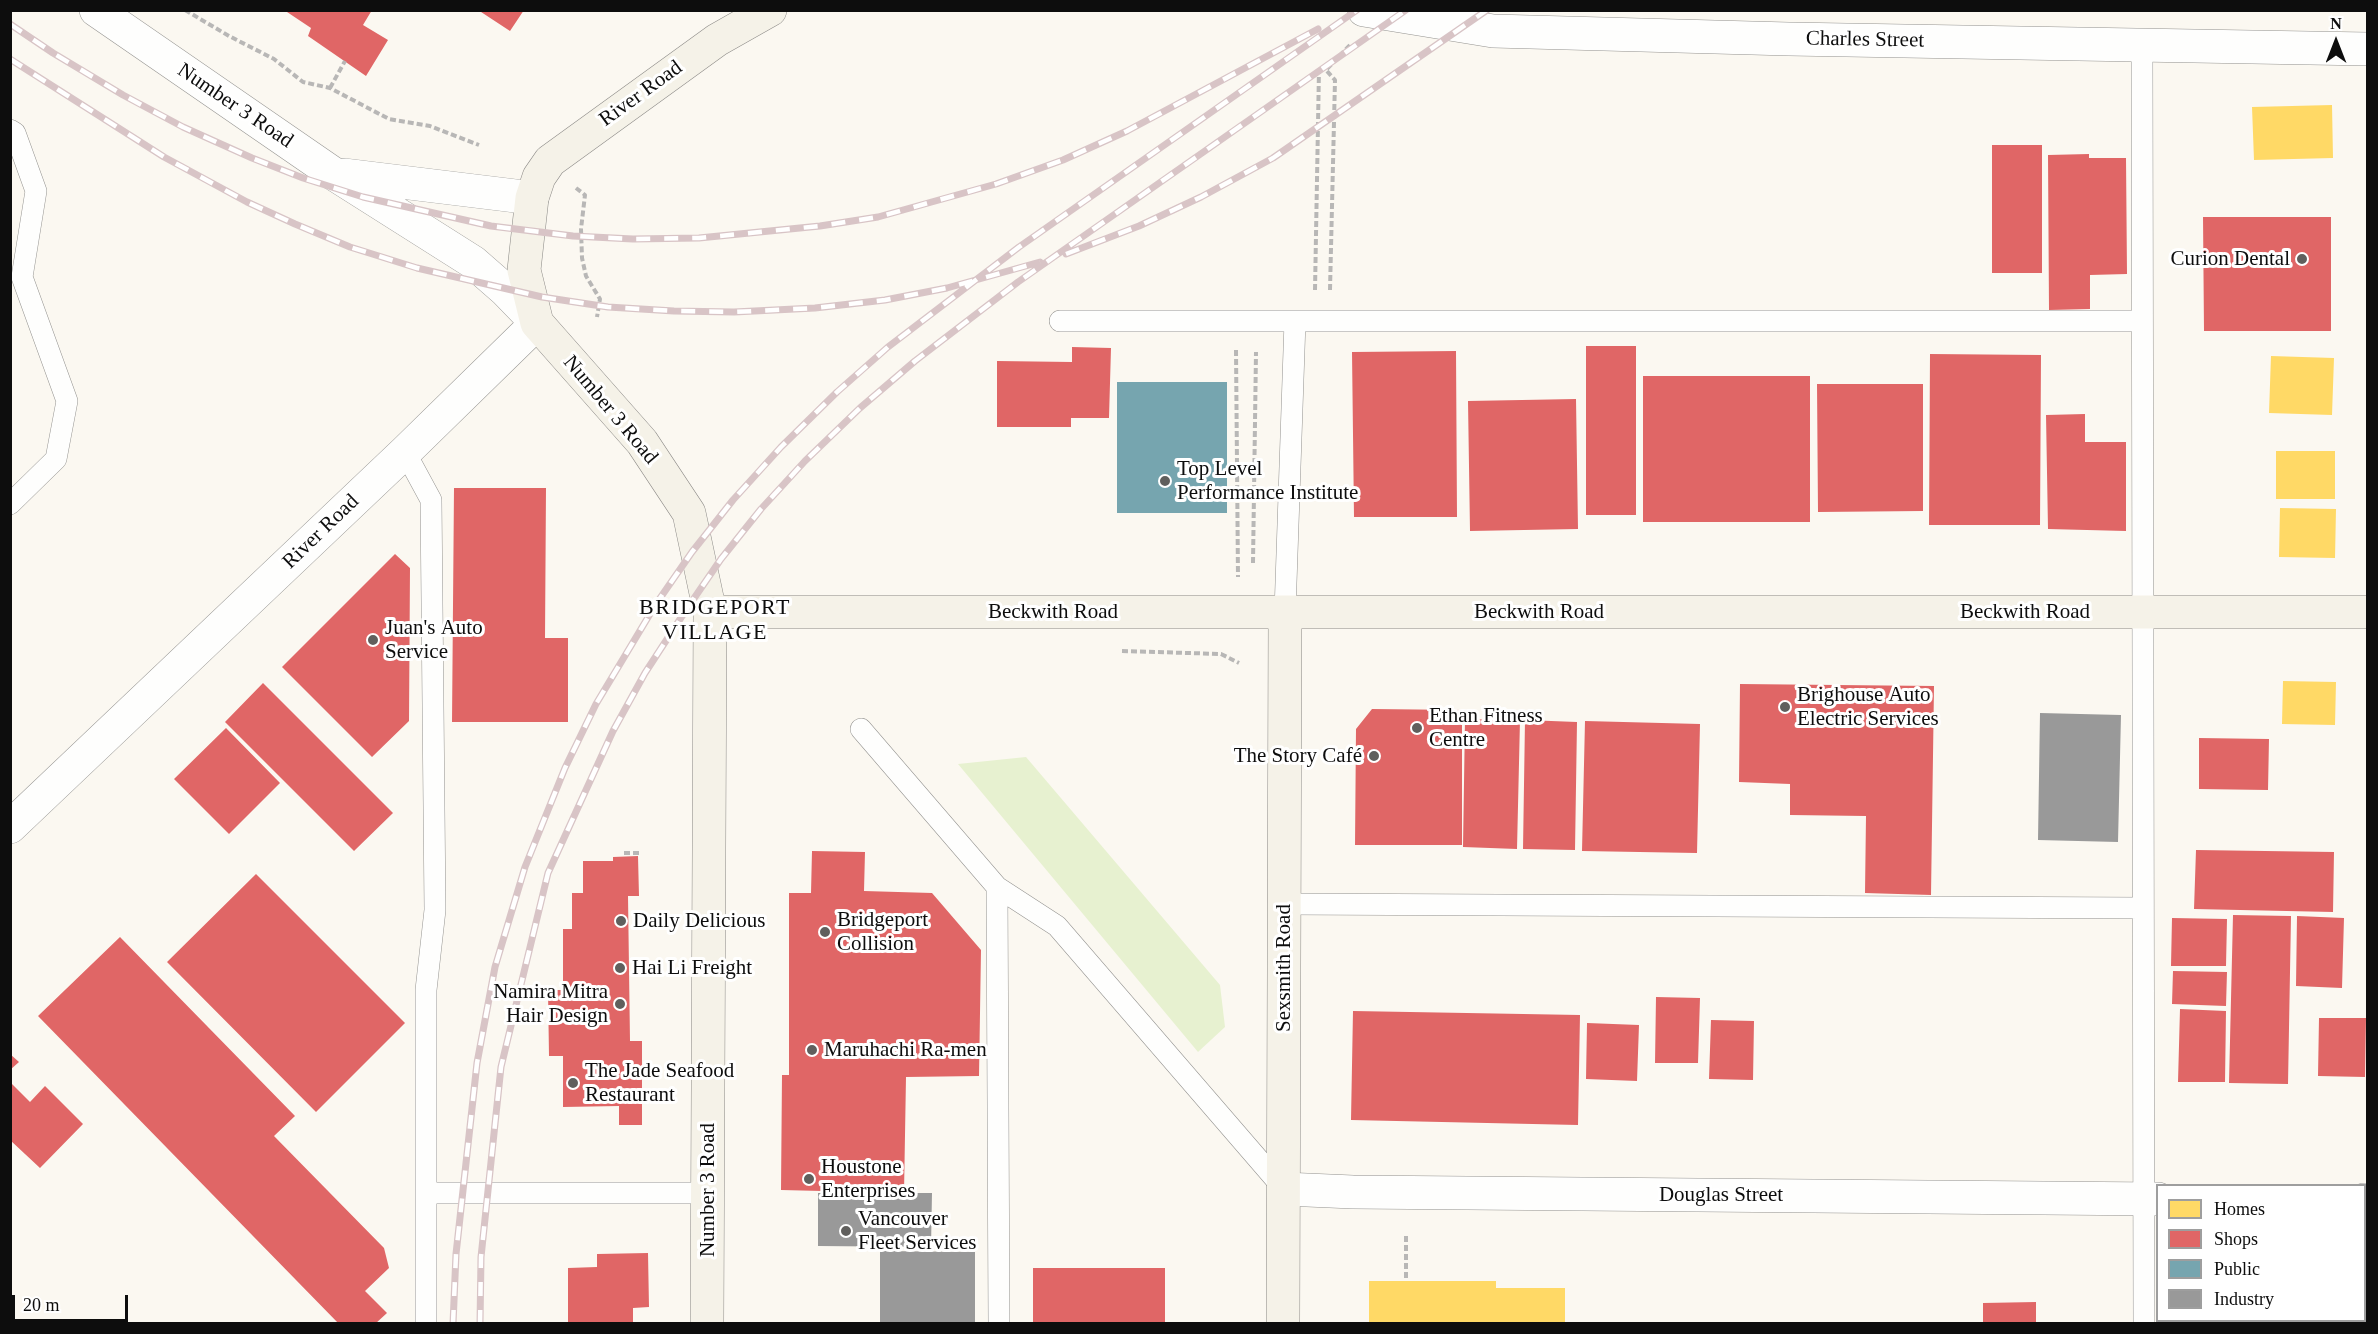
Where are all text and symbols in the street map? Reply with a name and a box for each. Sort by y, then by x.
north arrow [2306,12,2366,72]
text: N [2330,15,2342,32]
street label: Charles Street [1806,26,1924,54]
street label: River Road [595,56,687,132]
street label: Number 3 Road [172,58,298,154]
place label: Curion Dental [2170,246,2290,272]
marker: Curion Dental [2295,252,2309,266]
street label: Number 3 Road [557,351,663,469]
place label: Top Level Performance Institute [1177,456,1358,506]
marker: Top Level Performance Institute [1158,474,1172,488]
street label: River Road [278,490,364,574]
district label: BRIDGEPORT VILLAGE [639,595,791,646]
street label: Beckwith Road [988,599,1118,625]
street label: Beckwith Road [1474,599,1604,625]
street label: Beckwith Road [1960,599,2090,625]
place label: Juan's Auto Service [385,615,483,665]
marker: Juan's Auto Service [366,633,380,647]
place label: Brighouse Auto Electric Services [1797,682,1939,732]
marker: Brighouse Auto Electric Services [1778,700,1792,714]
place label: Ethan Fitness Centre [1429,703,1543,753]
marker: Ethan Fitness Centre [1410,721,1424,735]
place label: The Story Café [1234,743,1362,769]
marker: The Story Café [1367,749,1381,763]
street label: Sexsmith Road [1271,904,1297,1032]
place label: Bridgeport Collision [837,907,928,957]
place label: Daily Delicious [633,908,765,934]
marker: Daily Delicious [614,914,628,928]
marker: Bridgeport Collision [818,925,832,939]
place label: Hai Li Freight [632,955,752,981]
marker: Hai Li Freight [613,961,627,975]
place label: Namira Mitra Hair Design [493,979,608,1029]
marker: Namira Mitra Hair Design [613,997,627,1011]
place label: Maruhachi Ra-men [824,1037,987,1063]
marker: Maruhachi Ra-men [805,1043,819,1057]
place label: The Jade Seafood Restaurant [585,1058,734,1108]
marker: The Jade Seafood Restaurant [566,1076,580,1090]
street label: Number 3 Road [695,1123,721,1257]
place label: Houstone Enterprises [821,1154,915,1204]
marker: Houstone Enterprises [802,1172,816,1186]
street label: Douglas Street [1659,1182,1783,1208]
legend [2156,1184,2366,1322]
text: Homes [2214,1199,2265,1219]
place label: Vancouver Fleet Services [858,1206,976,1256]
marker: Vancouver Fleet Services [839,1224,853,1238]
text: Shops [2214,1229,2258,1249]
text: Public [2214,1259,2260,1279]
scale bar [15,1283,130,1321]
text: Industry [2214,1289,2274,1309]
text: 20 m [23,1295,60,1315]

